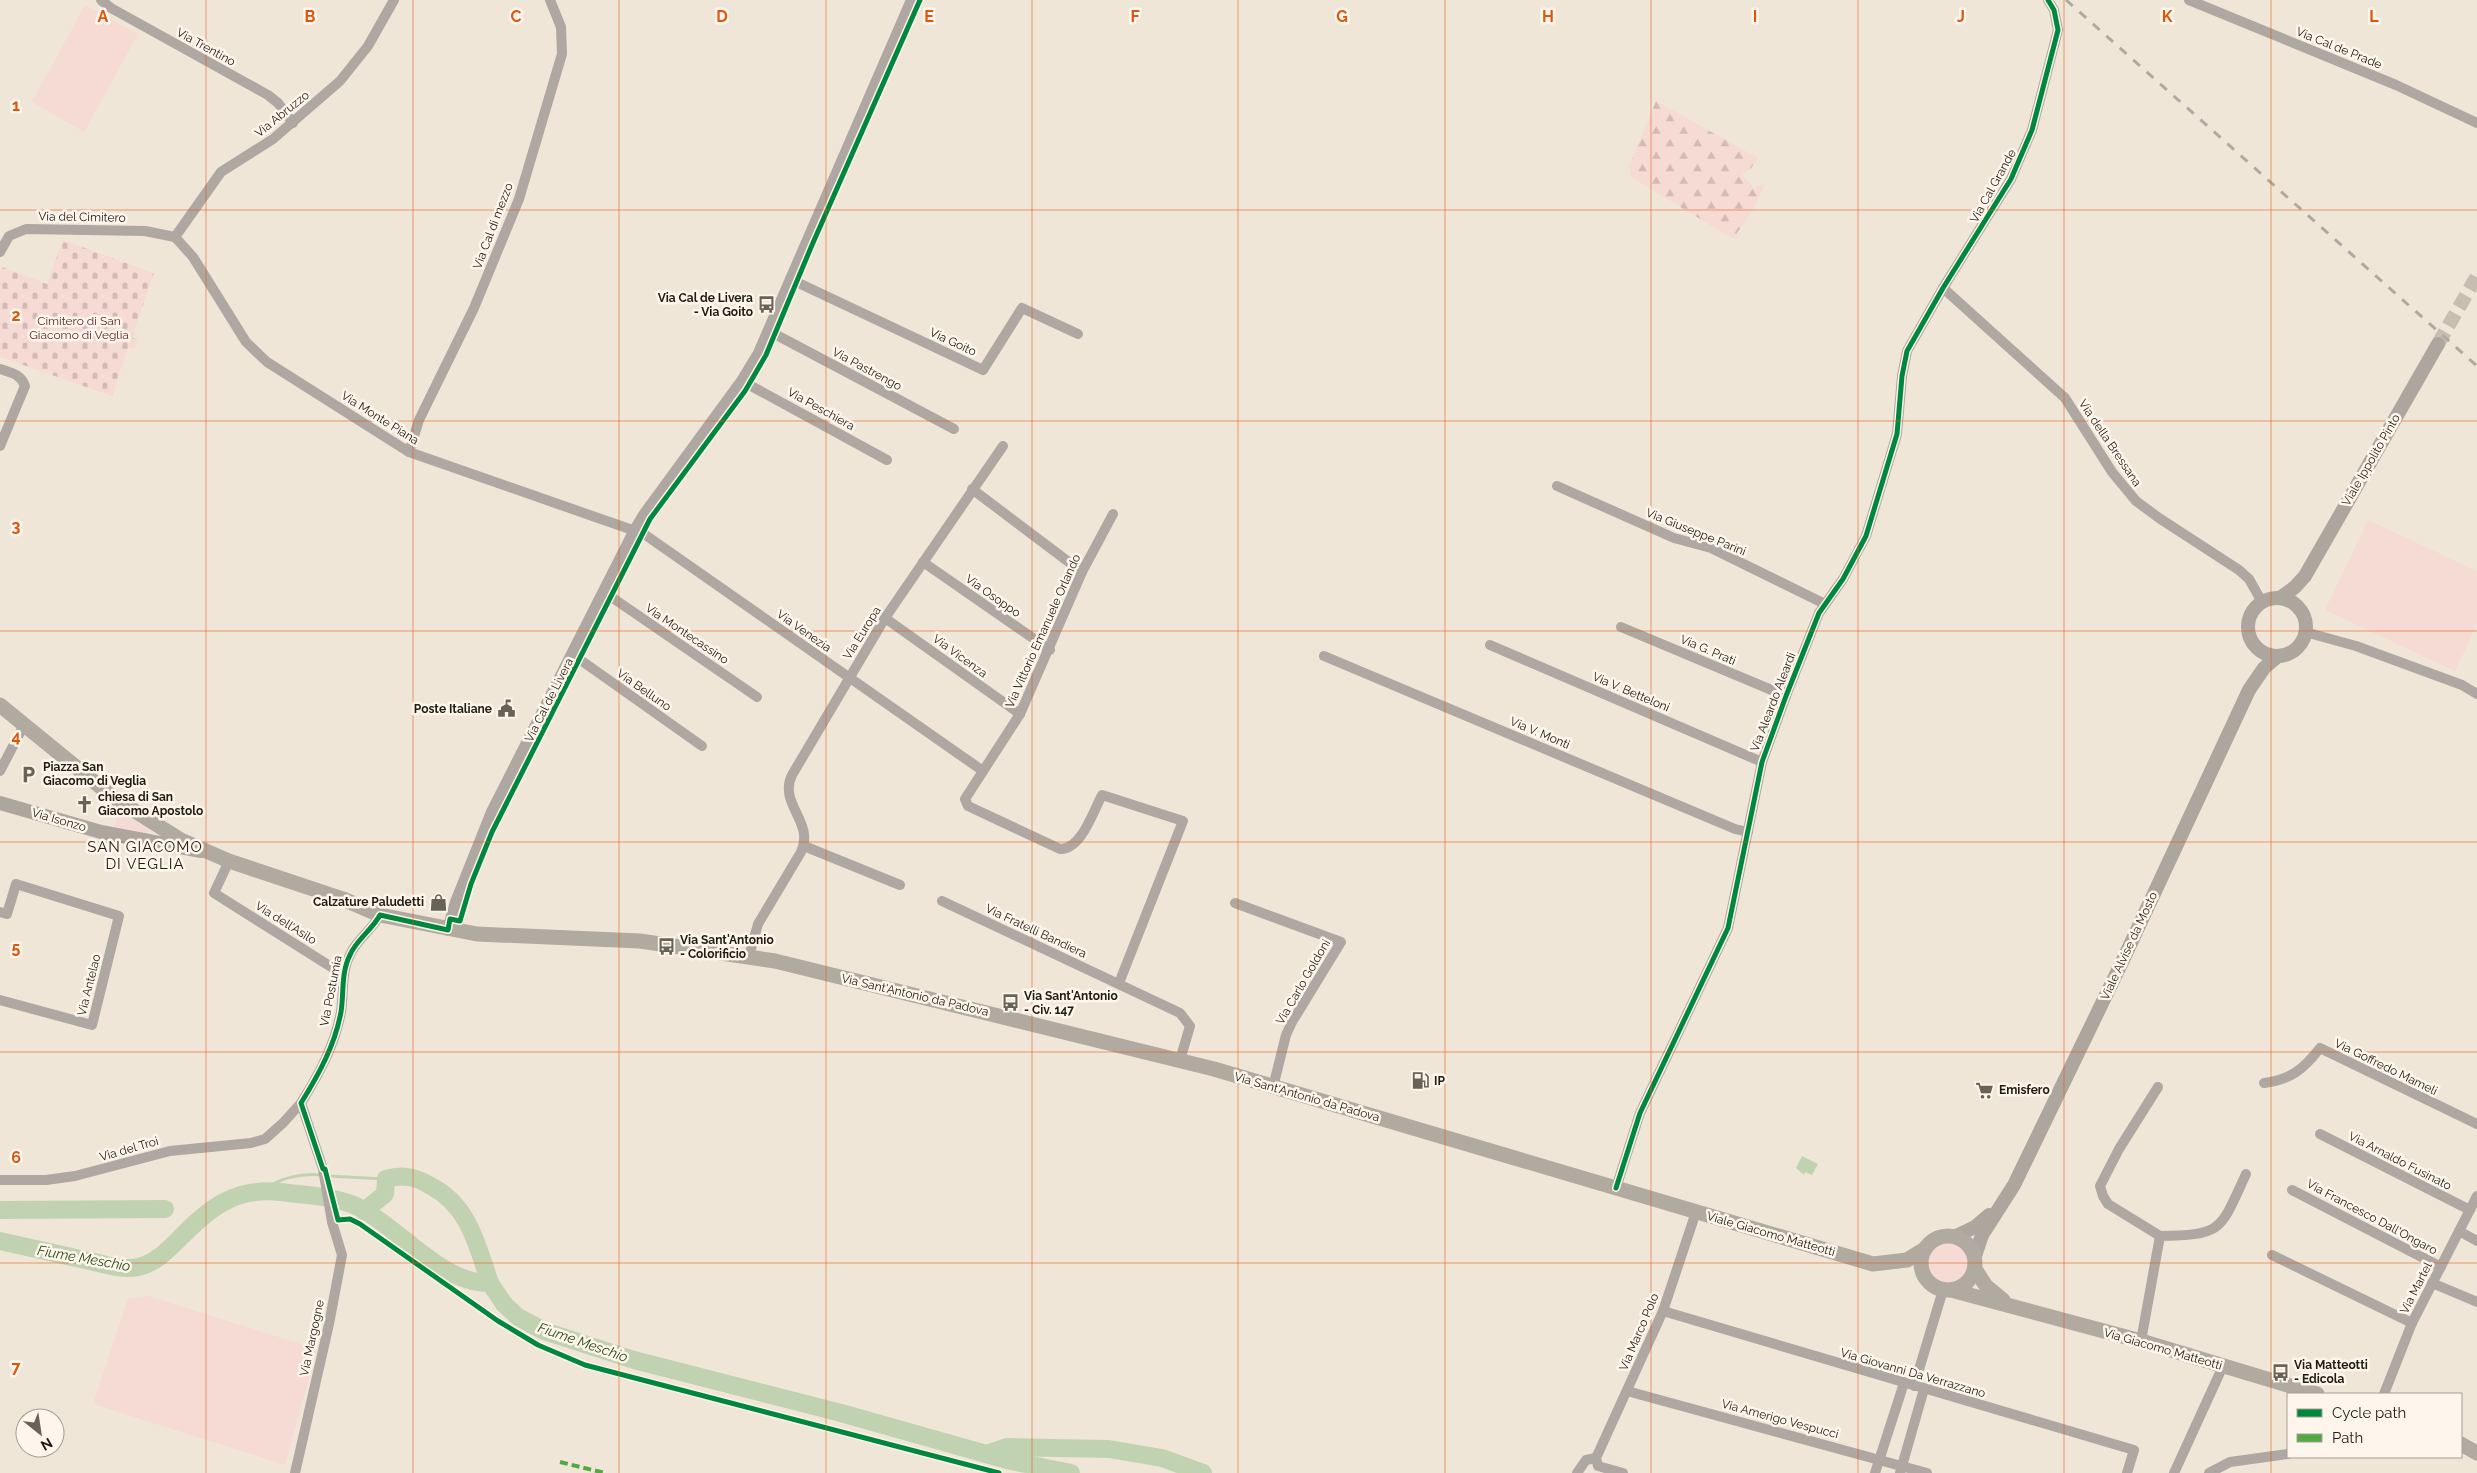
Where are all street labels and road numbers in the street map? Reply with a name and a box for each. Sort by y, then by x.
street label: Via Cal de Prade [2294,24,2384,72]
street label: Via Trentino [174,25,238,69]
street label: Via Abruzzo [252,88,312,140]
street label: Via Cal Grande [1967,147,2019,225]
street label: Via Cal di mezzo [470,181,516,271]
street label: Via del Cimitero [38,209,126,225]
street label: Via Goito [927,325,979,359]
street label: Via Pastrengo [830,345,904,393]
street label: Via Peschiera [785,385,857,433]
street label: Via Monte Piana [339,388,421,448]
street label: Via della Bressana [2076,397,2144,489]
street label: Viale Ippolito Pinto [2339,412,2403,508]
street label: Via Giuseppe Parini [1644,505,1748,559]
street label: Via Vittorio Emanuele Orlando [1003,552,1083,710]
street label: Via Osoppo [963,572,1023,620]
street label: Via Montecassino [643,601,731,667]
street label: Via Europa [840,604,884,662]
street label: Via Venezia [774,607,834,655]
street label: Via Vicenza [930,632,990,680]
street label: Via G. Prati [1678,632,1738,668]
street label: Via Aleardo Aleardi [1748,650,1798,754]
street label: Via Cal de Livera [522,656,576,744]
street label: Via Belluno [614,666,674,714]
street label: Via V. Betteloni [1590,669,1672,715]
street label: Via V. Monti [1508,714,1572,752]
street label: Via Isonzo [30,806,88,834]
street label: Viale Alvise da Mosto [2098,890,2160,1002]
street label: Via dell'Asilo [253,899,319,947]
street label: Via Fratelli Bandiera [983,901,1089,961]
street label: Via Carlo Goldoni [1273,937,1333,1027]
street label: Via Antelao [75,953,103,1017]
street label: Via Postumia [317,954,345,1028]
street label: Via Sant'Antonio da Padova [840,971,990,1019]
street label: Via Goffredo Mameli [2332,1036,2440,1098]
street label: Via Sant'Antonio da Padova [1233,1069,1381,1125]
street label: Via Arnaldo Fusinato [2346,1129,2454,1193]
street label: Via del Troi [98,1134,160,1164]
street label: Via Francesco Dall'Ongaro [2304,1177,2440,1257]
street label: Viale Giacomo Matteotti [1705,1209,1837,1259]
street label: Via Martel [2397,1259,2435,1316]
street label: Via Marco Polo [1616,1291,1662,1373]
street label: Via Margogne [297,1299,327,1377]
street label: Via Giacomo Matteotti [2102,1325,2224,1373]
street label: Via Giovanni Da Verrazzano [1839,1346,1987,1400]
street label: Via Amerigo Vespucci [1720,1397,1840,1441]

